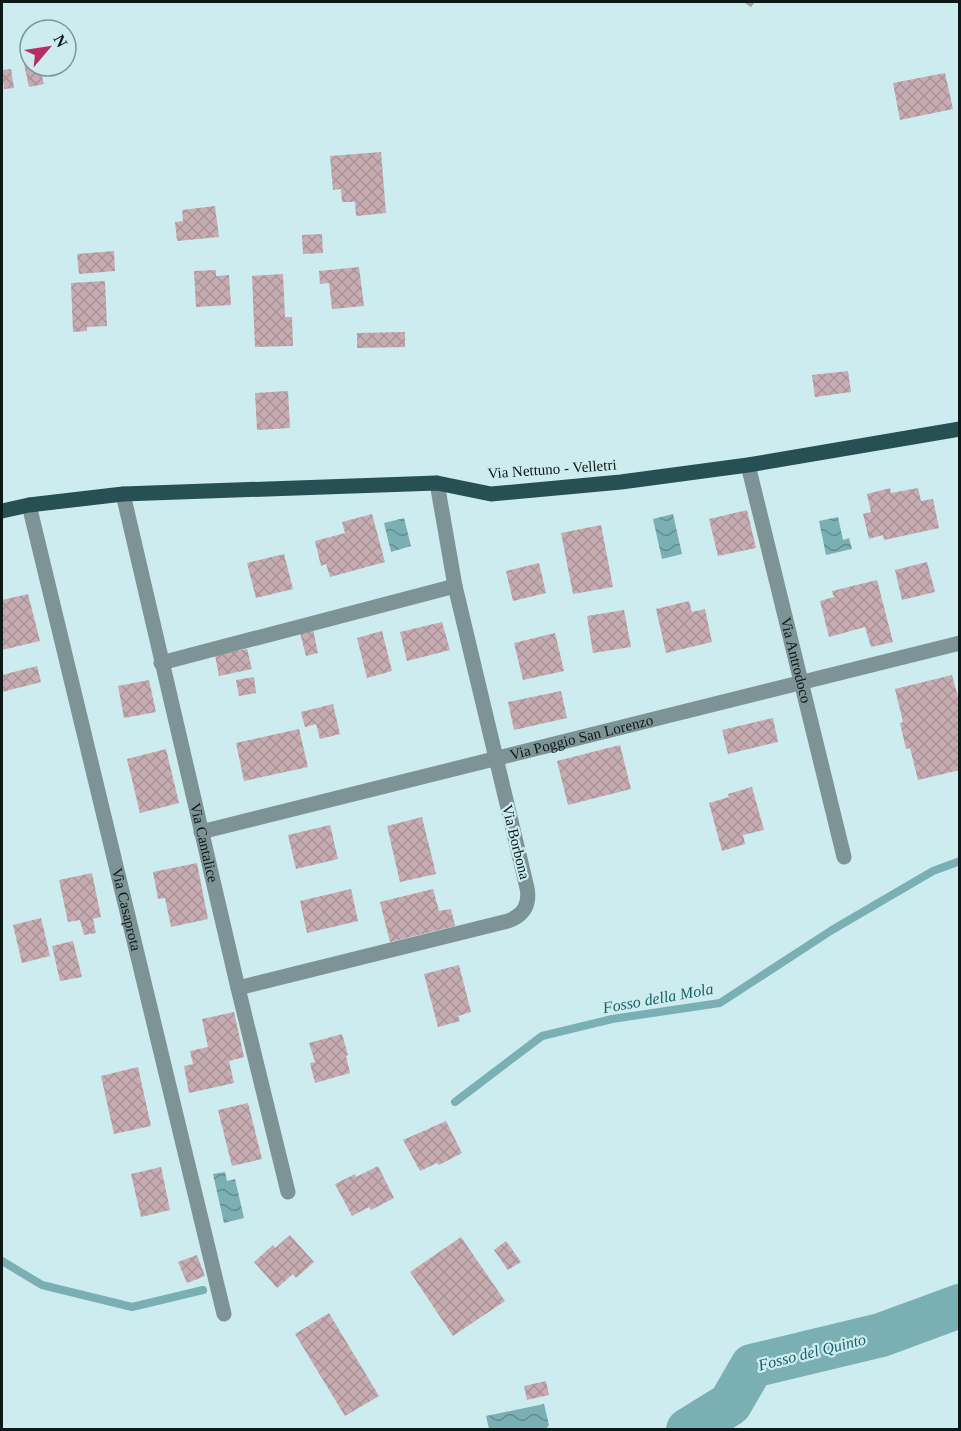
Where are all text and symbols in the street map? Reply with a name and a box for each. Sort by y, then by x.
north arrow [18,18,78,78]
text: N [50,32,71,51]
street label: Via Nettuno - Velletri [487,457,617,481]
street label: Via Antrodoco [778,616,814,705]
street label: Via Poggio San Lorenzo [508,712,655,763]
street label: Via Cantalice [187,801,221,884]
street label: Via Borbona [499,803,533,881]
street label: Via Casaprota [109,866,144,953]
water label: Fosso della Mola [600,980,715,1016]
water label: Fosso del Quinto [756,1330,868,1374]

